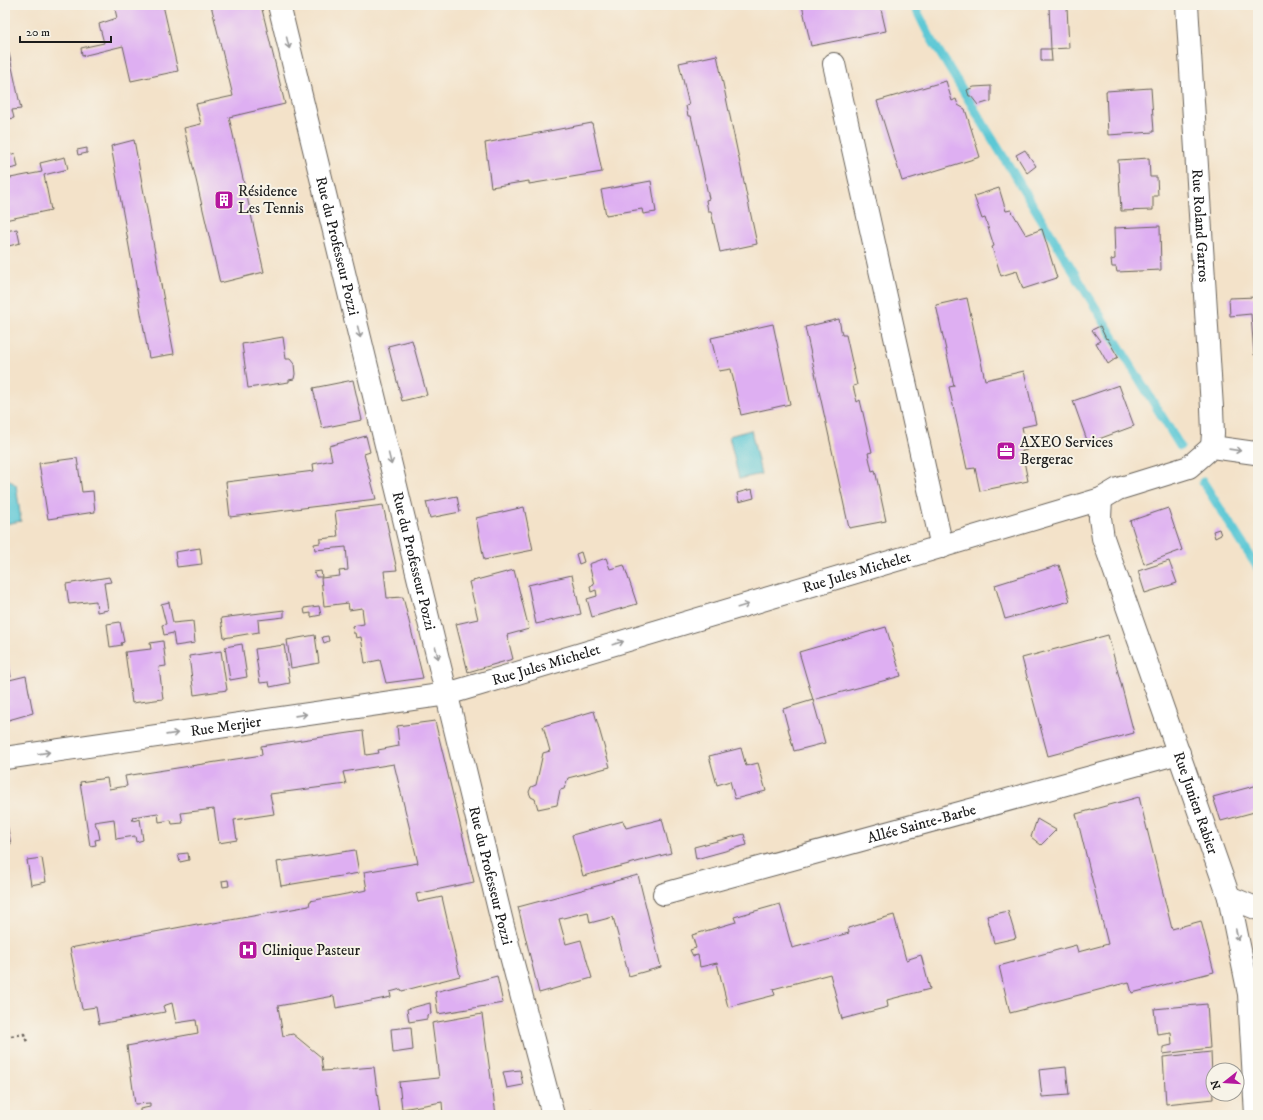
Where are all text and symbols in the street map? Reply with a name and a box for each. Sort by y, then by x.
scale bar [20,18,111,44]
text: 20 m [26,25,50,40]
one-way arrow [285,36,293,49]
street label: Rue Roland Garros [1188,168,1214,283]
street label: Rue du Professeur Pozzi [312,175,364,317]
place label: Résidence Les Tennis [238,182,304,218]
building icon: Résidence Les Tennis [213,189,235,211]
one-way arrow [355,326,363,339]
place label: AXEO Services Bergerac [1020,433,1113,469]
office icon: AXEO Services Bergerac [995,440,1017,462]
one-way arrow [1228,446,1241,454]
one-way arrow [386,452,394,465]
street label: Rue du Professeur Pozzi [388,490,440,632]
street label: Rue Jules Michelet [800,547,913,597]
one-way arrow [736,602,749,609]
street label: Rue Jules Michelet [490,639,603,690]
one-way arrow [612,639,625,646]
one-way arrow [433,646,441,659]
street label: Rue Merjier [189,711,263,741]
one-way arrow [294,711,307,719]
one-way arrow [165,730,178,738]
one-way arrow [37,749,50,757]
street label: Rue Junien Rabier [1169,749,1223,857]
street label: Allée Sainte-Barbe [865,800,978,847]
street label: Rue du Professeur Pozzi [465,804,517,947]
one-way arrow [1234,928,1242,941]
hospital icon: Clinique Pasteur [237,939,259,961]
place label: Clinique Pasteur [262,941,360,960]
north arrow [1205,1062,1245,1102]
text: N [1208,1078,1224,1091]

